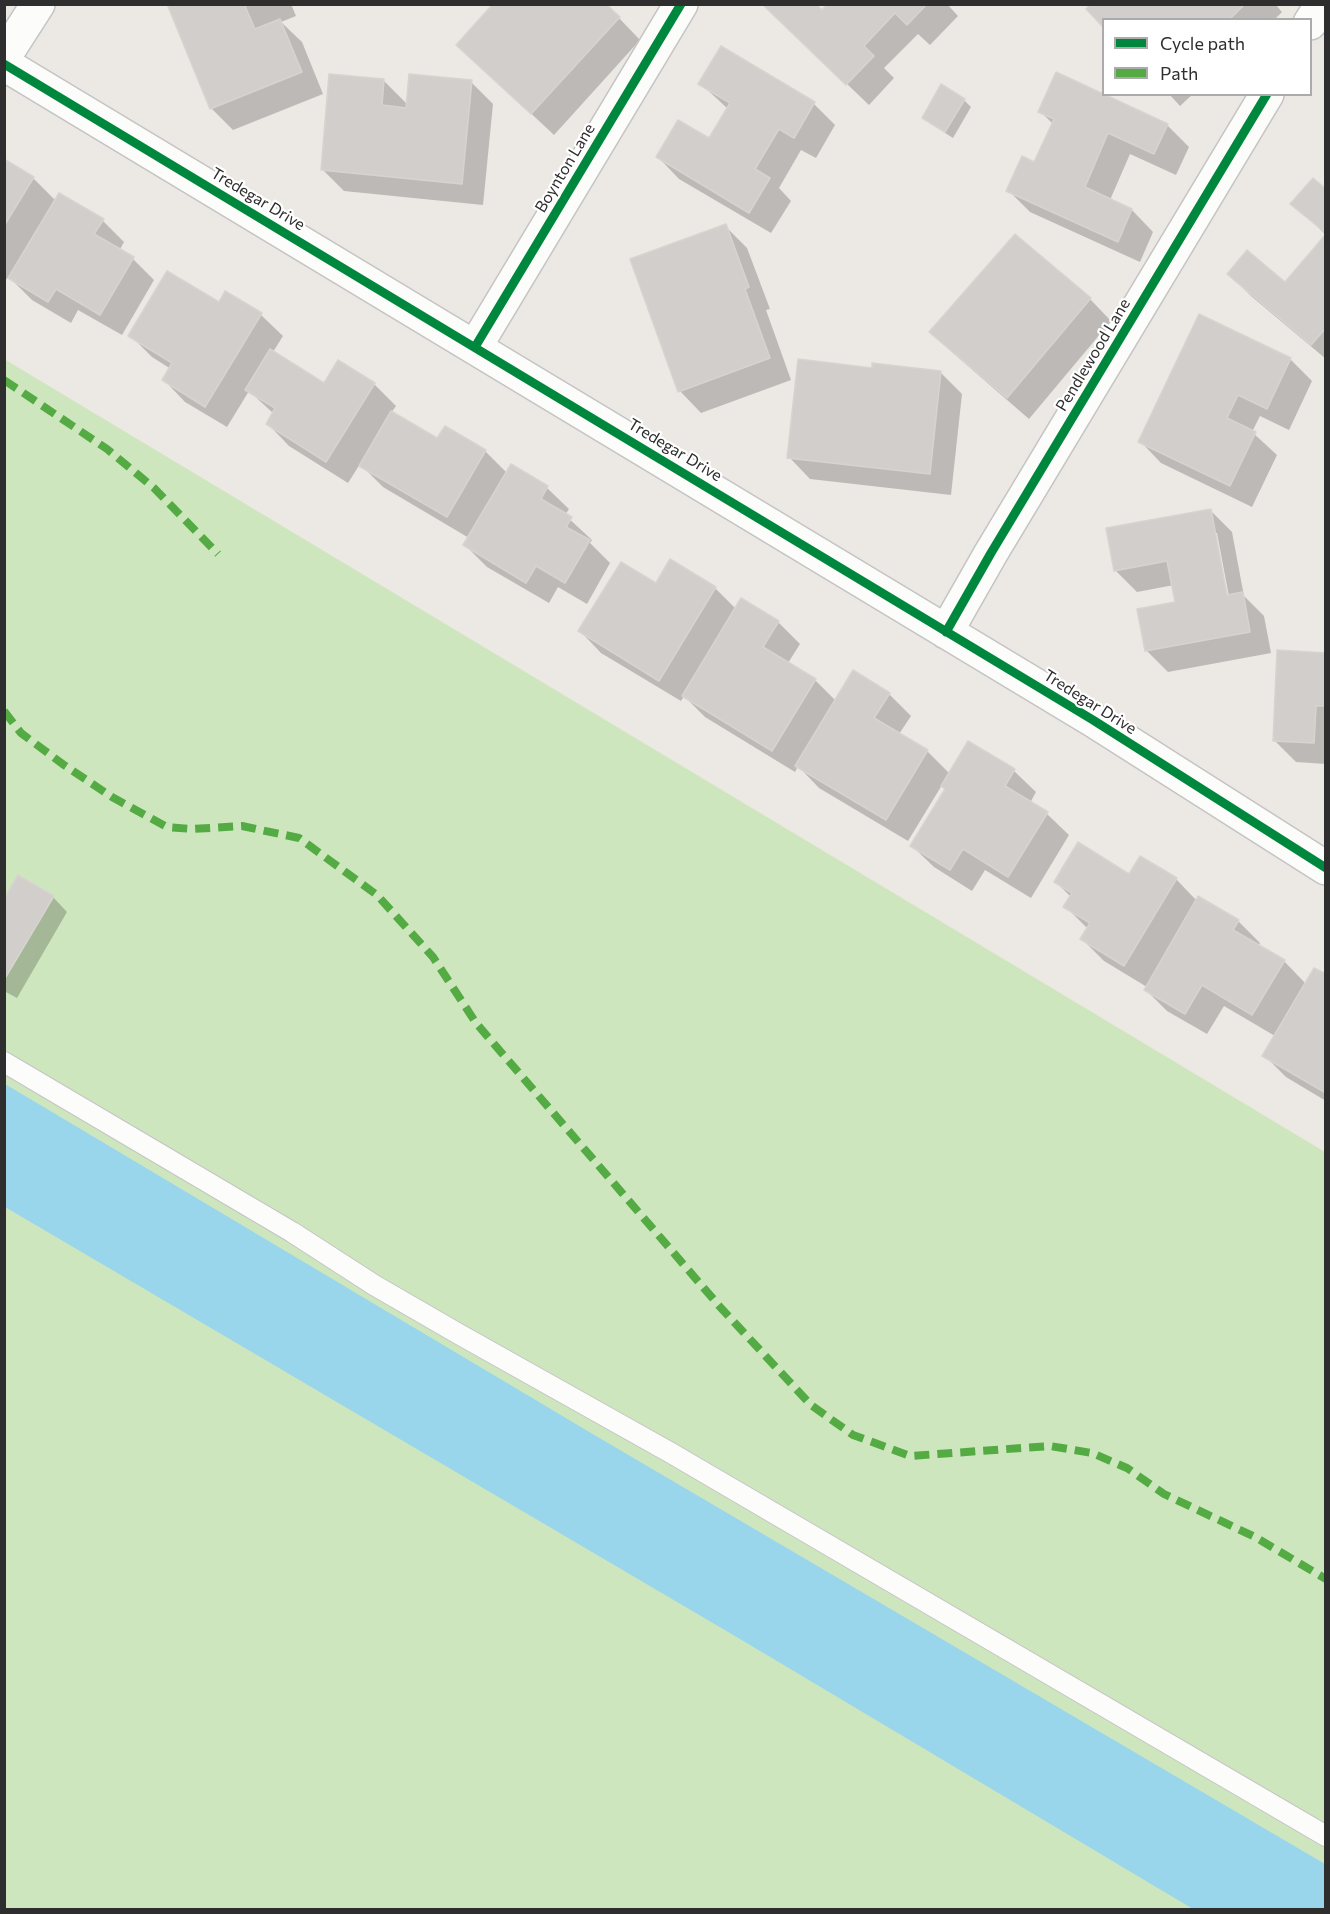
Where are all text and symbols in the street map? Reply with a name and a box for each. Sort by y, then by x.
legend [1102,18,1312,96]
text: Cycle path [1160,32,1245,54]
text: Path [1160,62,1198,84]
street label: Boynton Lane [531,120,599,216]
street label: Tredegar Drive [208,163,308,235]
street label: Pendlewood Lane [1052,295,1134,415]
street label: Tredegar Drive [625,414,725,486]
street label: Tredegar Drive [1040,666,1140,738]

